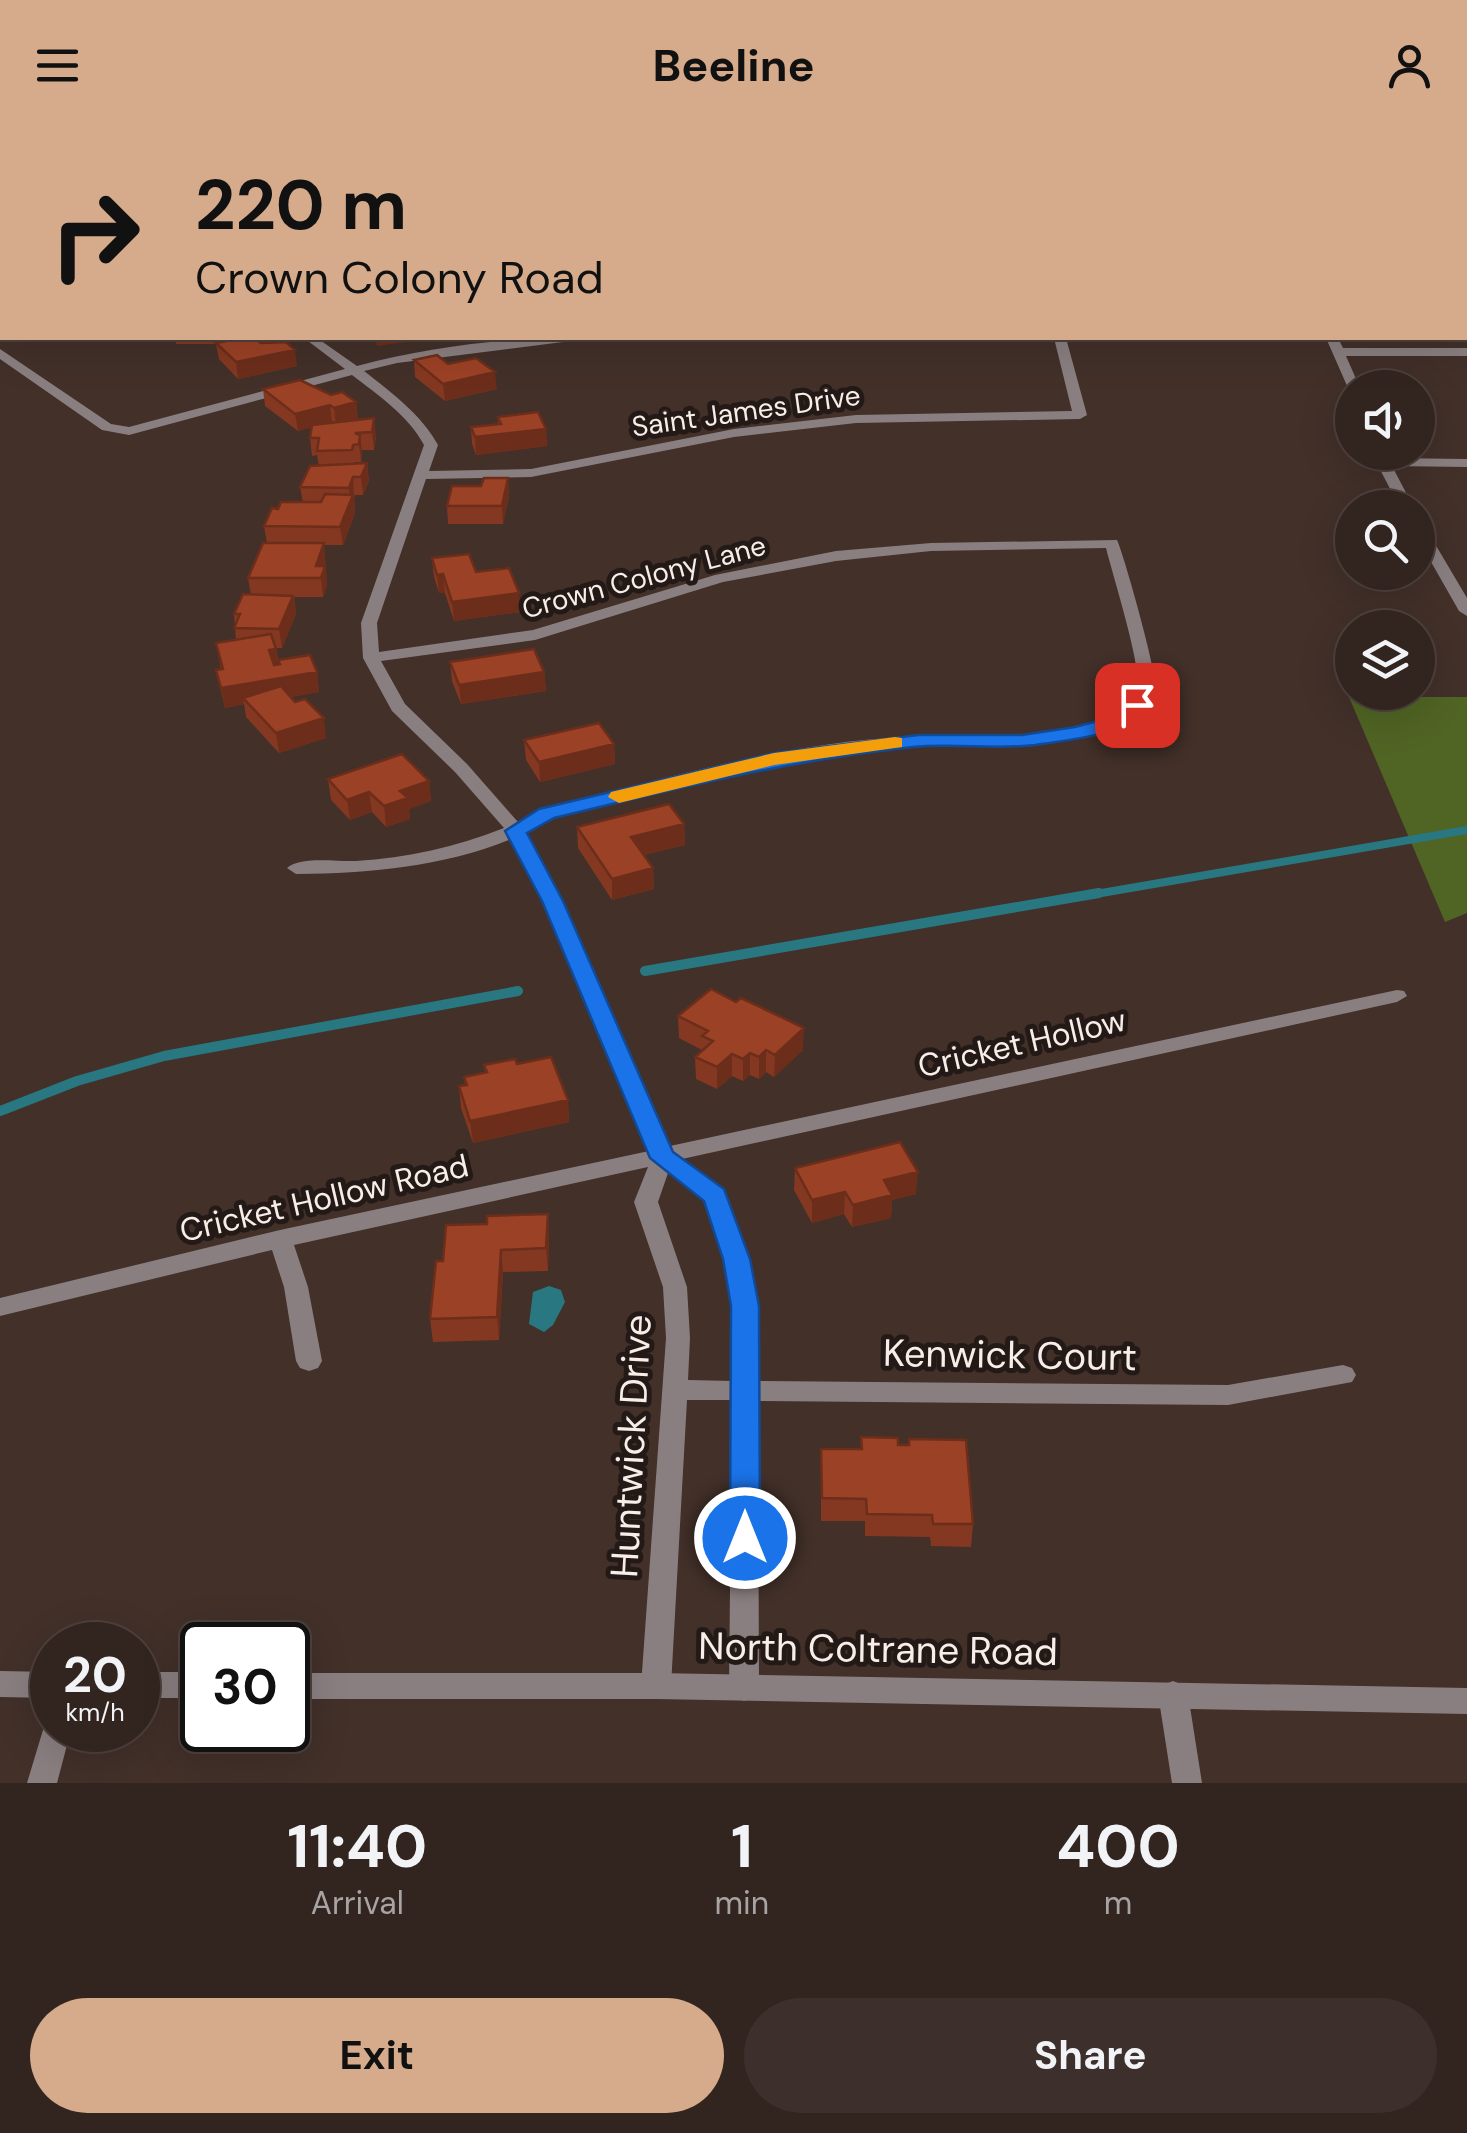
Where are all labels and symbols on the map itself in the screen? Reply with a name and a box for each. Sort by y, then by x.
street label: Saint James Drive [629,377,863,445]
street label: Crown Colony Lane [518,527,770,627]
pin [1095,663,1180,748]
street label: Cricket Hollow [914,999,1130,1087]
street label: Cricket Hollow Road [175,1144,473,1252]
street label: Huntwick Drive [599,1313,663,1579]
street label: Kenwick Court [883,1328,1137,1382]
position arrow [693,1486,797,1590]
street label: North Coltrane Road [698,1621,1058,1677]
speed limit sign: 30 [180,1622,310,1752]

